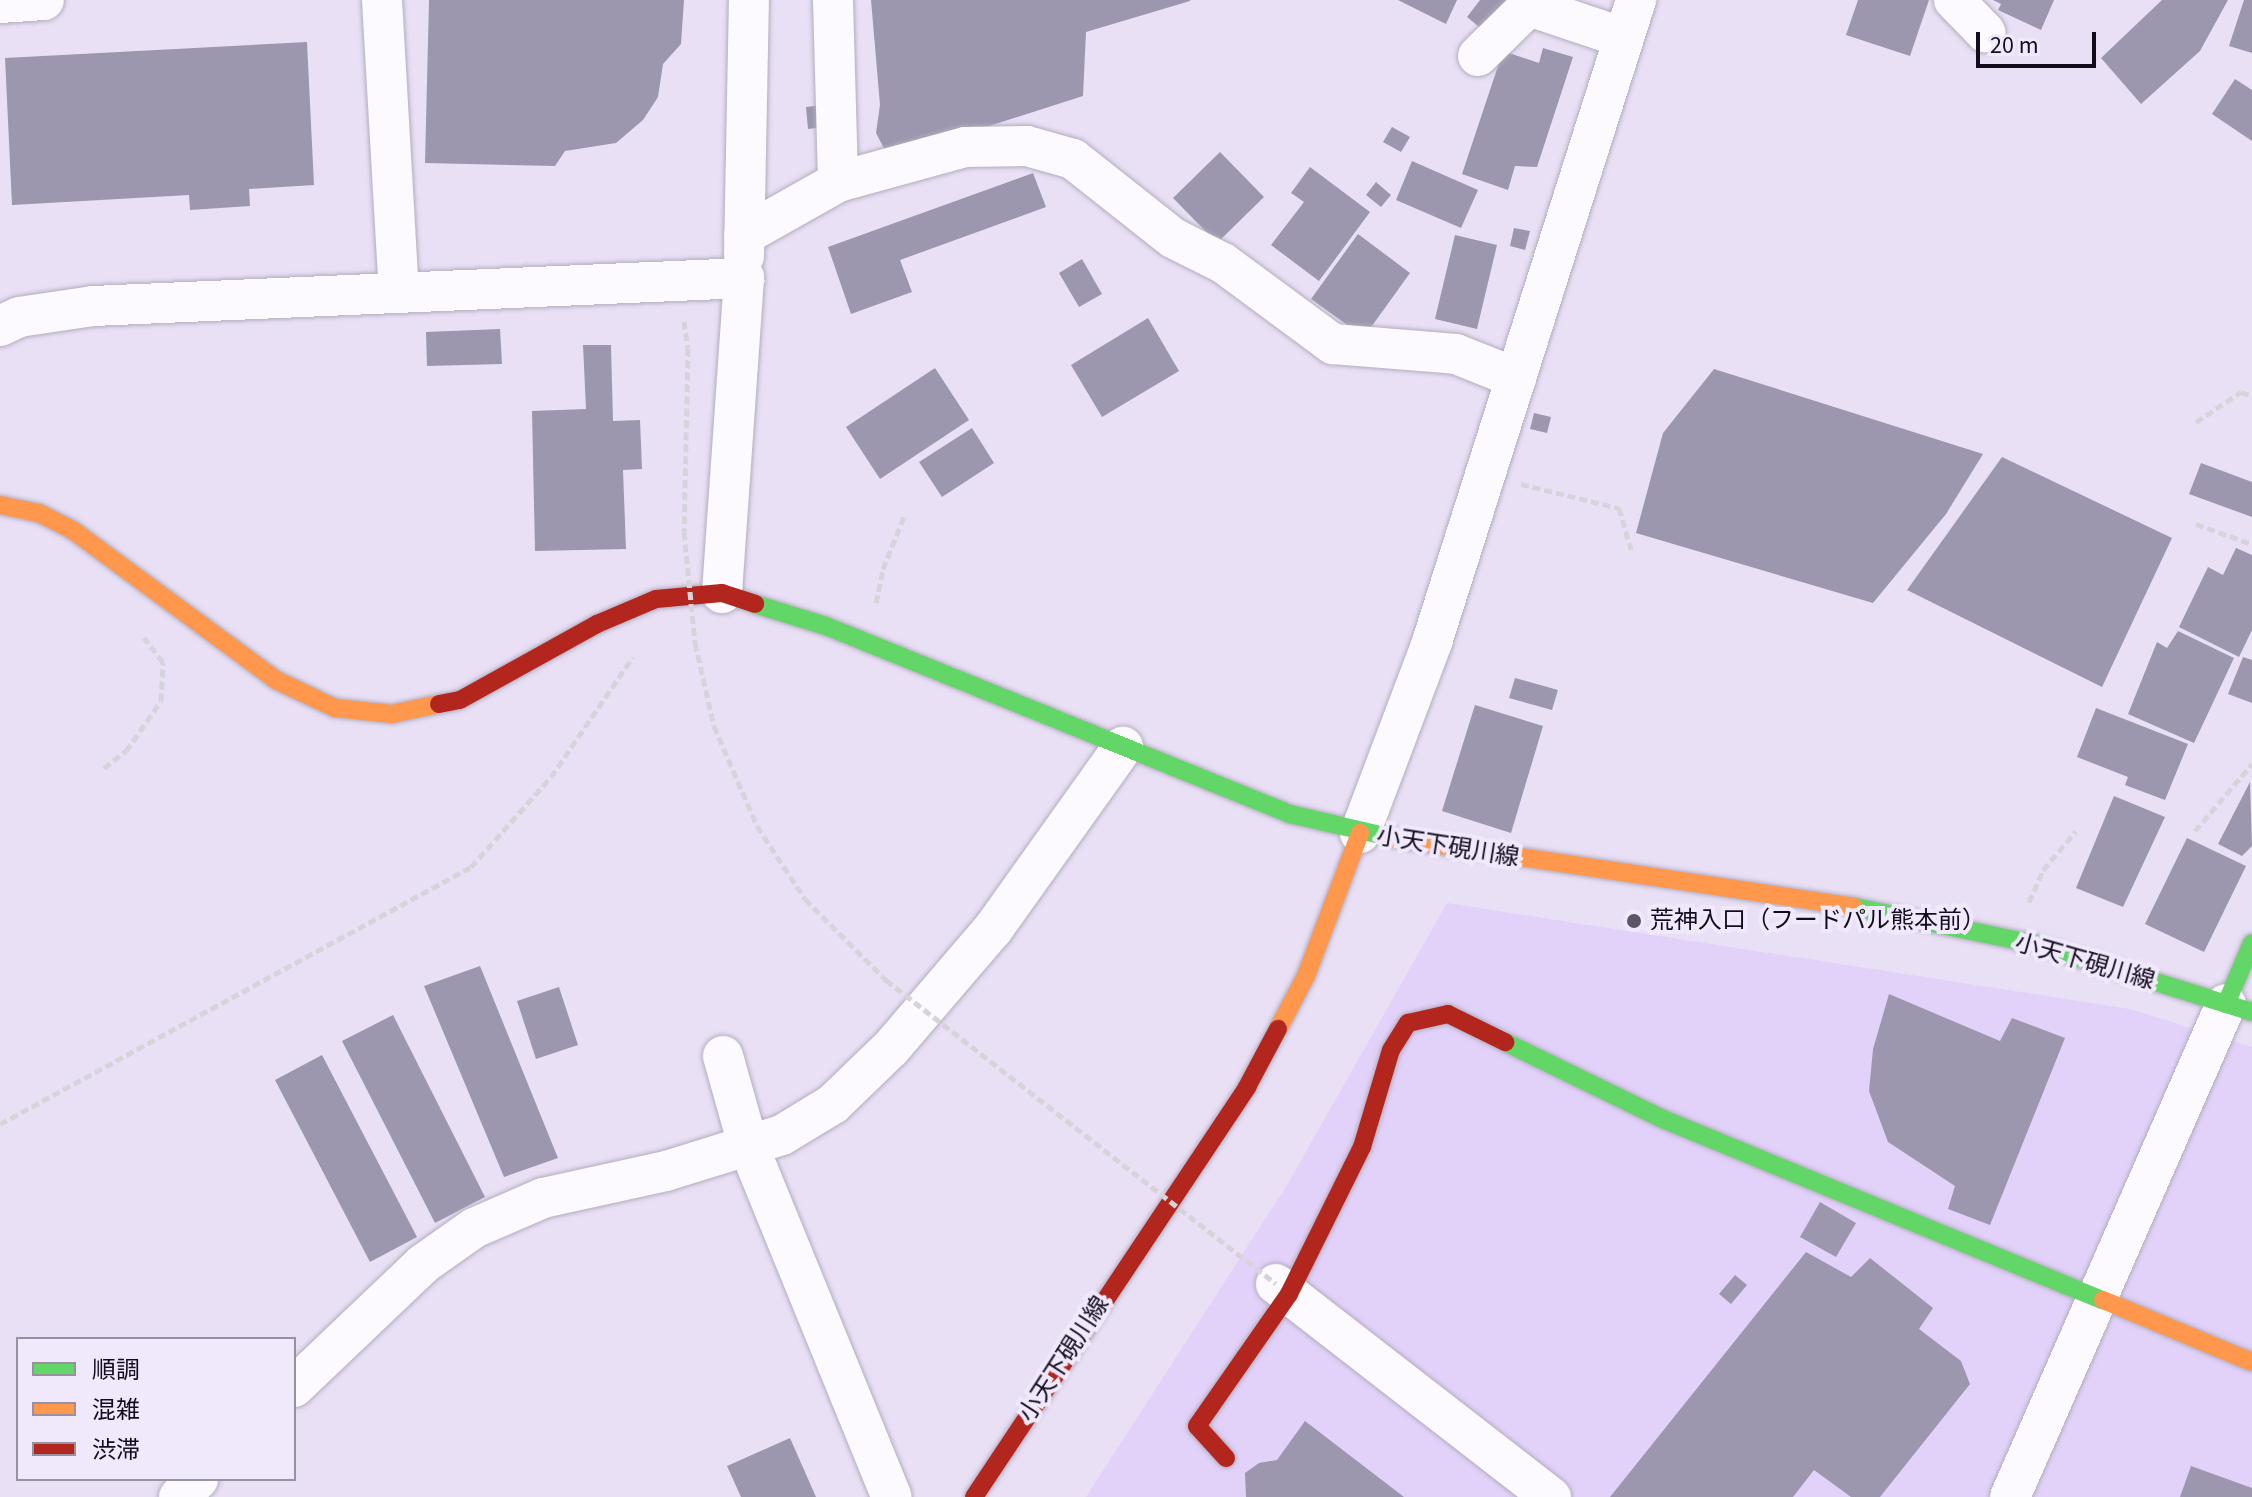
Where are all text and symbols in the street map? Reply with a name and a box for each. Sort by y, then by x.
scale bar [1980,16,2100,66]
text: 20 m [1990,28,2039,63]
street label: 小天下硯川線 [1375,822,1521,872]
place label: 荒神入口（フードパル熊本前） [1650,907,1986,935]
marker: 荒神入口（フードパル熊本前） [1625,912,1643,930]
street label: 小天下硯川線 [2012,928,2158,996]
street label: 小天下硯川線 [1013,1291,1115,1427]
legend [16,1337,296,1481]
text: 順調 [92,1353,140,1388]
text: 混雑 [92,1393,140,1428]
text: 渋滞 [92,1433,140,1468]

